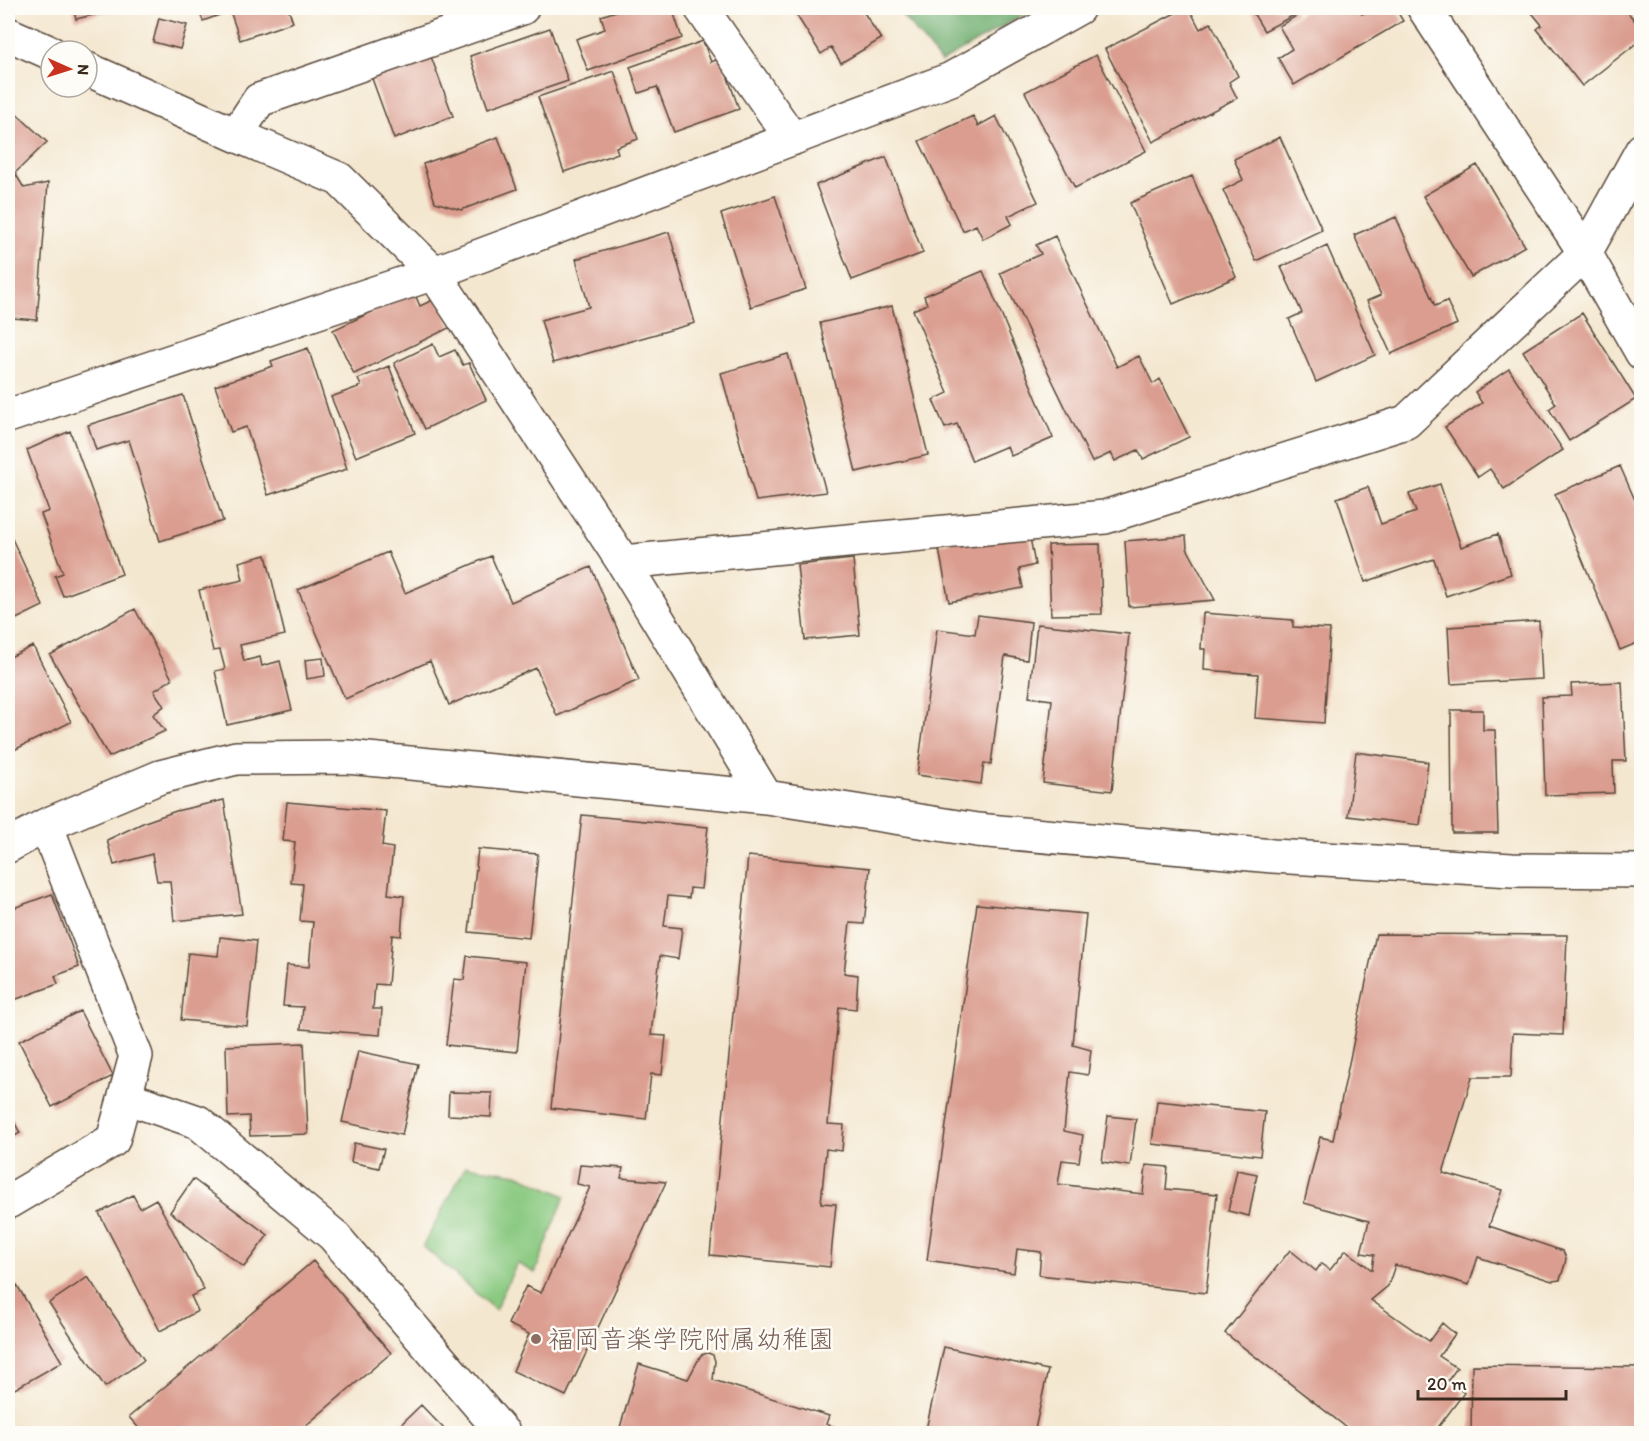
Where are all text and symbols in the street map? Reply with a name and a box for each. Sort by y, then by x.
north arrow [39,39,99,99]
text: N [74,64,93,76]
place label: 福岡音楽学院附属幼稚園 [548,1323,834,1355]
marker: 福岡音楽学院附属幼稚園 [529,1332,543,1346]
scale bar [1418,1363,1566,1401]
text: 20 m [1427,1373,1467,1395]

